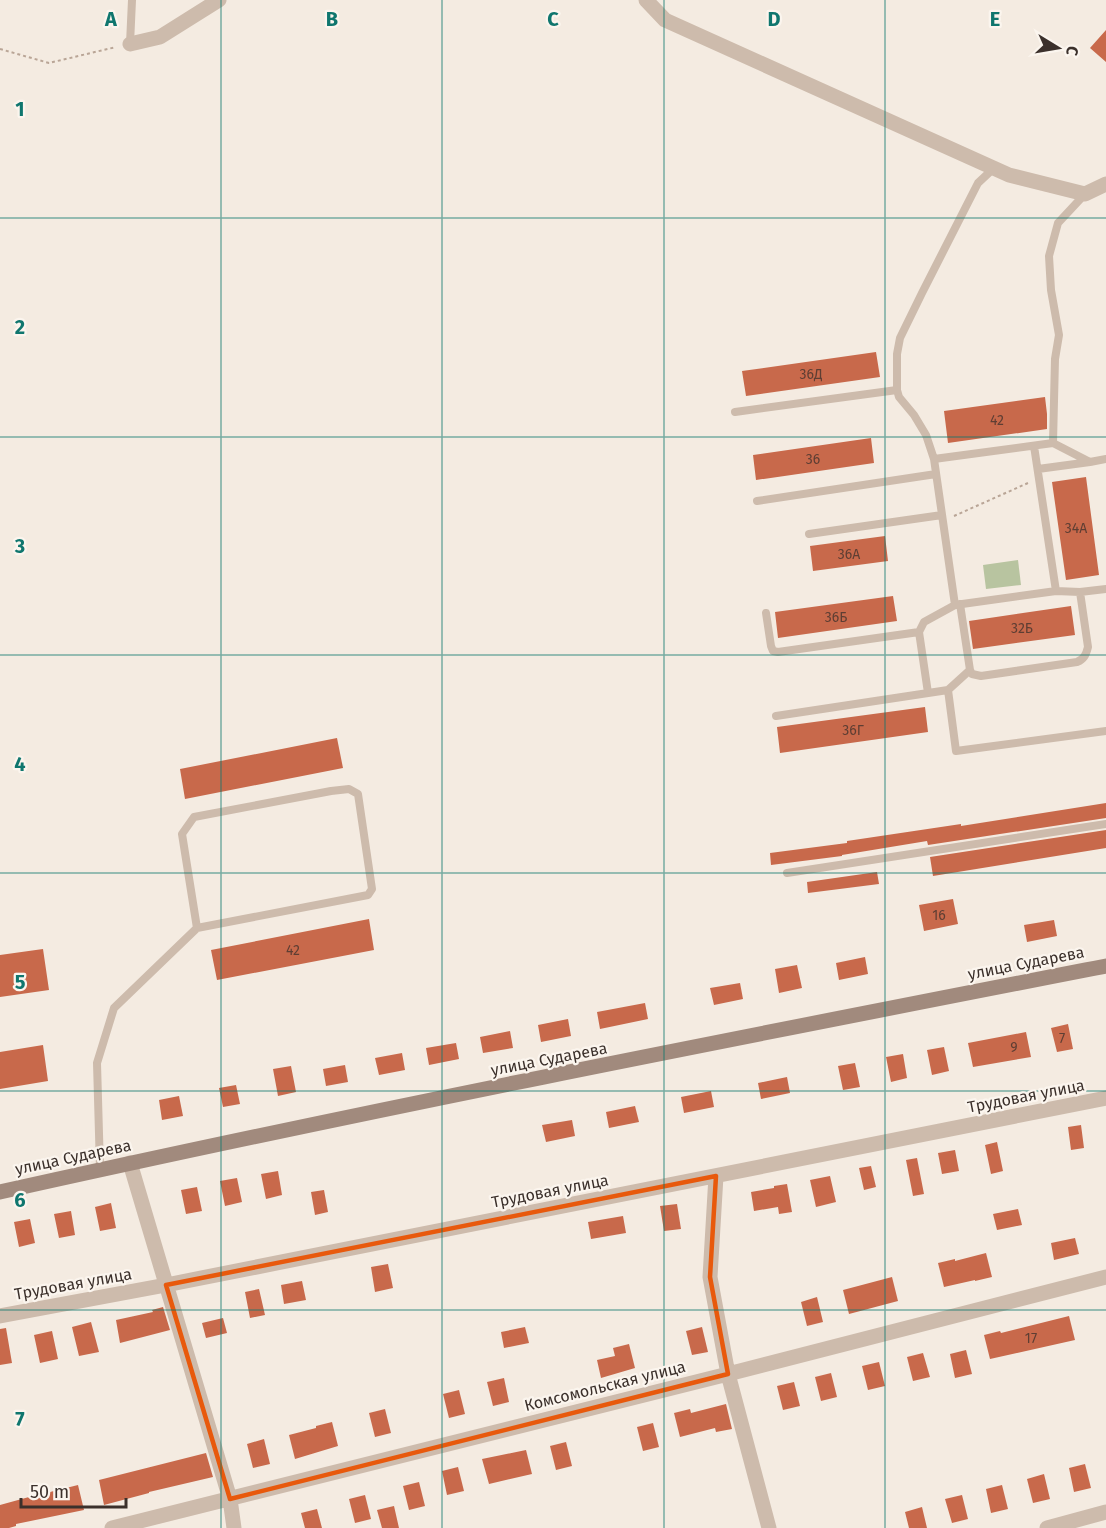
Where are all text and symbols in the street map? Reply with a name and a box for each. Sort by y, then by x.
text: A [104,7,118,31]
text: B [326,7,338,31]
text: C [547,7,559,31]
text: D [767,7,781,31]
text: E [990,7,1000,31]
north arrow [1028,18,1088,78]
text: С [1062,44,1082,58]
text: 1 [15,97,25,121]
text: 2 [15,315,25,339]
house number: 36Д [799,366,823,383]
house number: 42 [990,412,1004,429]
house number: 36 [806,451,820,468]
house number: 34А [1065,520,1087,537]
text: 3 [14,534,25,558]
house number: 36А [838,546,860,563]
house number: 36Б [825,609,847,626]
house number: 32Б [1011,620,1033,637]
house number: 36Г [842,722,864,739]
text: 4 [14,752,26,776]
house number: 16 [932,907,946,924]
house number: 42 [286,942,300,959]
street label: улица Сударева [966,942,1086,984]
text: 5 [15,970,26,994]
house number: 7 [1059,1030,1065,1047]
street label: улица Сударева [489,1038,609,1080]
house number: 9 [1010,1039,1018,1056]
street label: Трудовая улица [966,1075,1086,1117]
street label: улица Сударева [13,1135,133,1179]
street label: Трудовая улица [490,1170,610,1212]
text: 6 [14,1188,26,1212]
street label: Трудовая улица [13,1264,133,1304]
house number: 17 [1025,1330,1037,1347]
street label: Комсомольская улица [522,1357,688,1415]
text: 7 [15,1407,25,1431]
scale bar [21,1471,126,1509]
text: 50 m [30,1481,69,1503]

